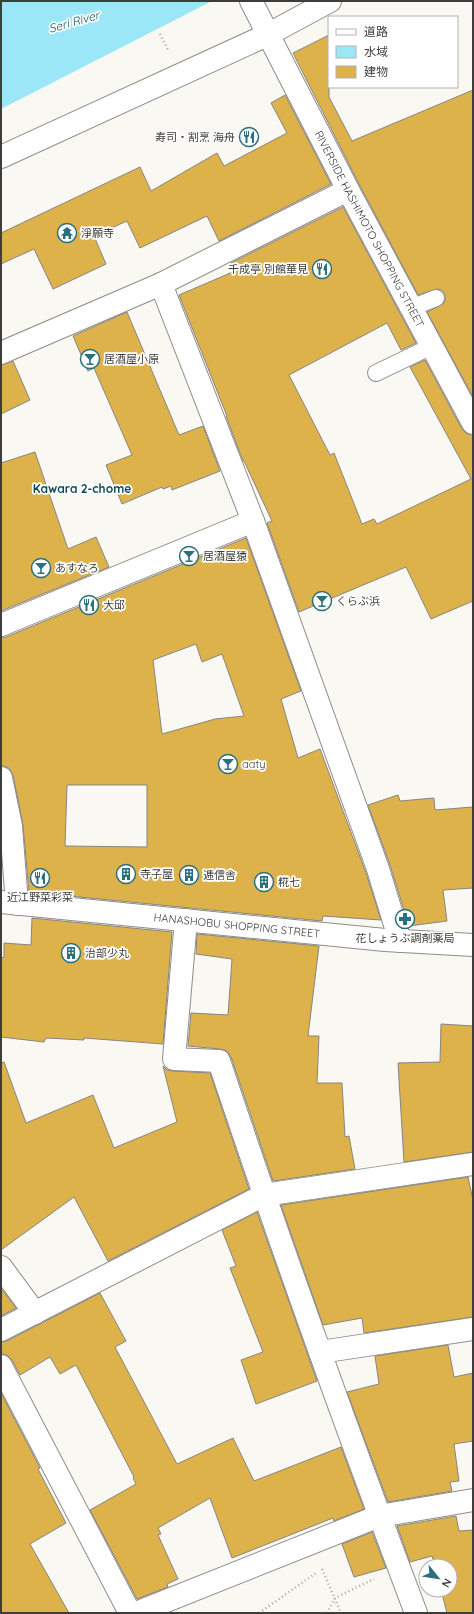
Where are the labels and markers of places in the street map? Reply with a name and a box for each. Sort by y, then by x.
restaurant icon: 寿司・割烹 海舟 [238,126,260,148]
place label: 寿司・割烹 海舟 [155,130,235,144]
temple icon: 淨願寺 [56,222,78,244]
place label: 淨願寺 [81,226,114,240]
restaurant icon: 千成亭 別館華見 [311,258,333,280]
place label: 千成亭 別館華見 [228,262,308,276]
bar icon: 居酒屋小原 [79,348,101,370]
place label: 居酒屋小原 [104,352,159,366]
bar icon: 居酒屋猿 [178,545,200,567]
place label: 居酒屋猿 [203,549,247,563]
bar icon: あすなろ [30,557,52,579]
place label: あすなろ [55,561,99,575]
bar icon: くらぶ浜 [311,590,333,612]
restaurant icon: 大邱 [78,594,100,616]
place label: くらぶ浜 [336,594,380,608]
place label: 大邱 [103,598,125,612]
bar icon: aaty [217,753,239,775]
place label: aaty [242,757,265,771]
building icon: 寺子屋 [115,863,137,885]
building icon: 逓信舎 [178,864,200,886]
restaurant icon: 近江野菜彩菜 [29,867,51,889]
place label: 寺子屋 [140,867,173,881]
place label: 逓信舎 [203,868,236,882]
building icon: 糀七 [253,871,275,893]
place label: 糀七 [278,875,300,889]
place label: 近江野菜彩菜 [7,890,73,904]
pharmacy icon: 花しょうぶ調剤薬局 [394,908,416,930]
place label: 花しょうぶ調剤薬局 [356,931,455,945]
building icon: 治部少丸 [60,942,82,964]
place label: 治部少丸 [85,946,129,960]

